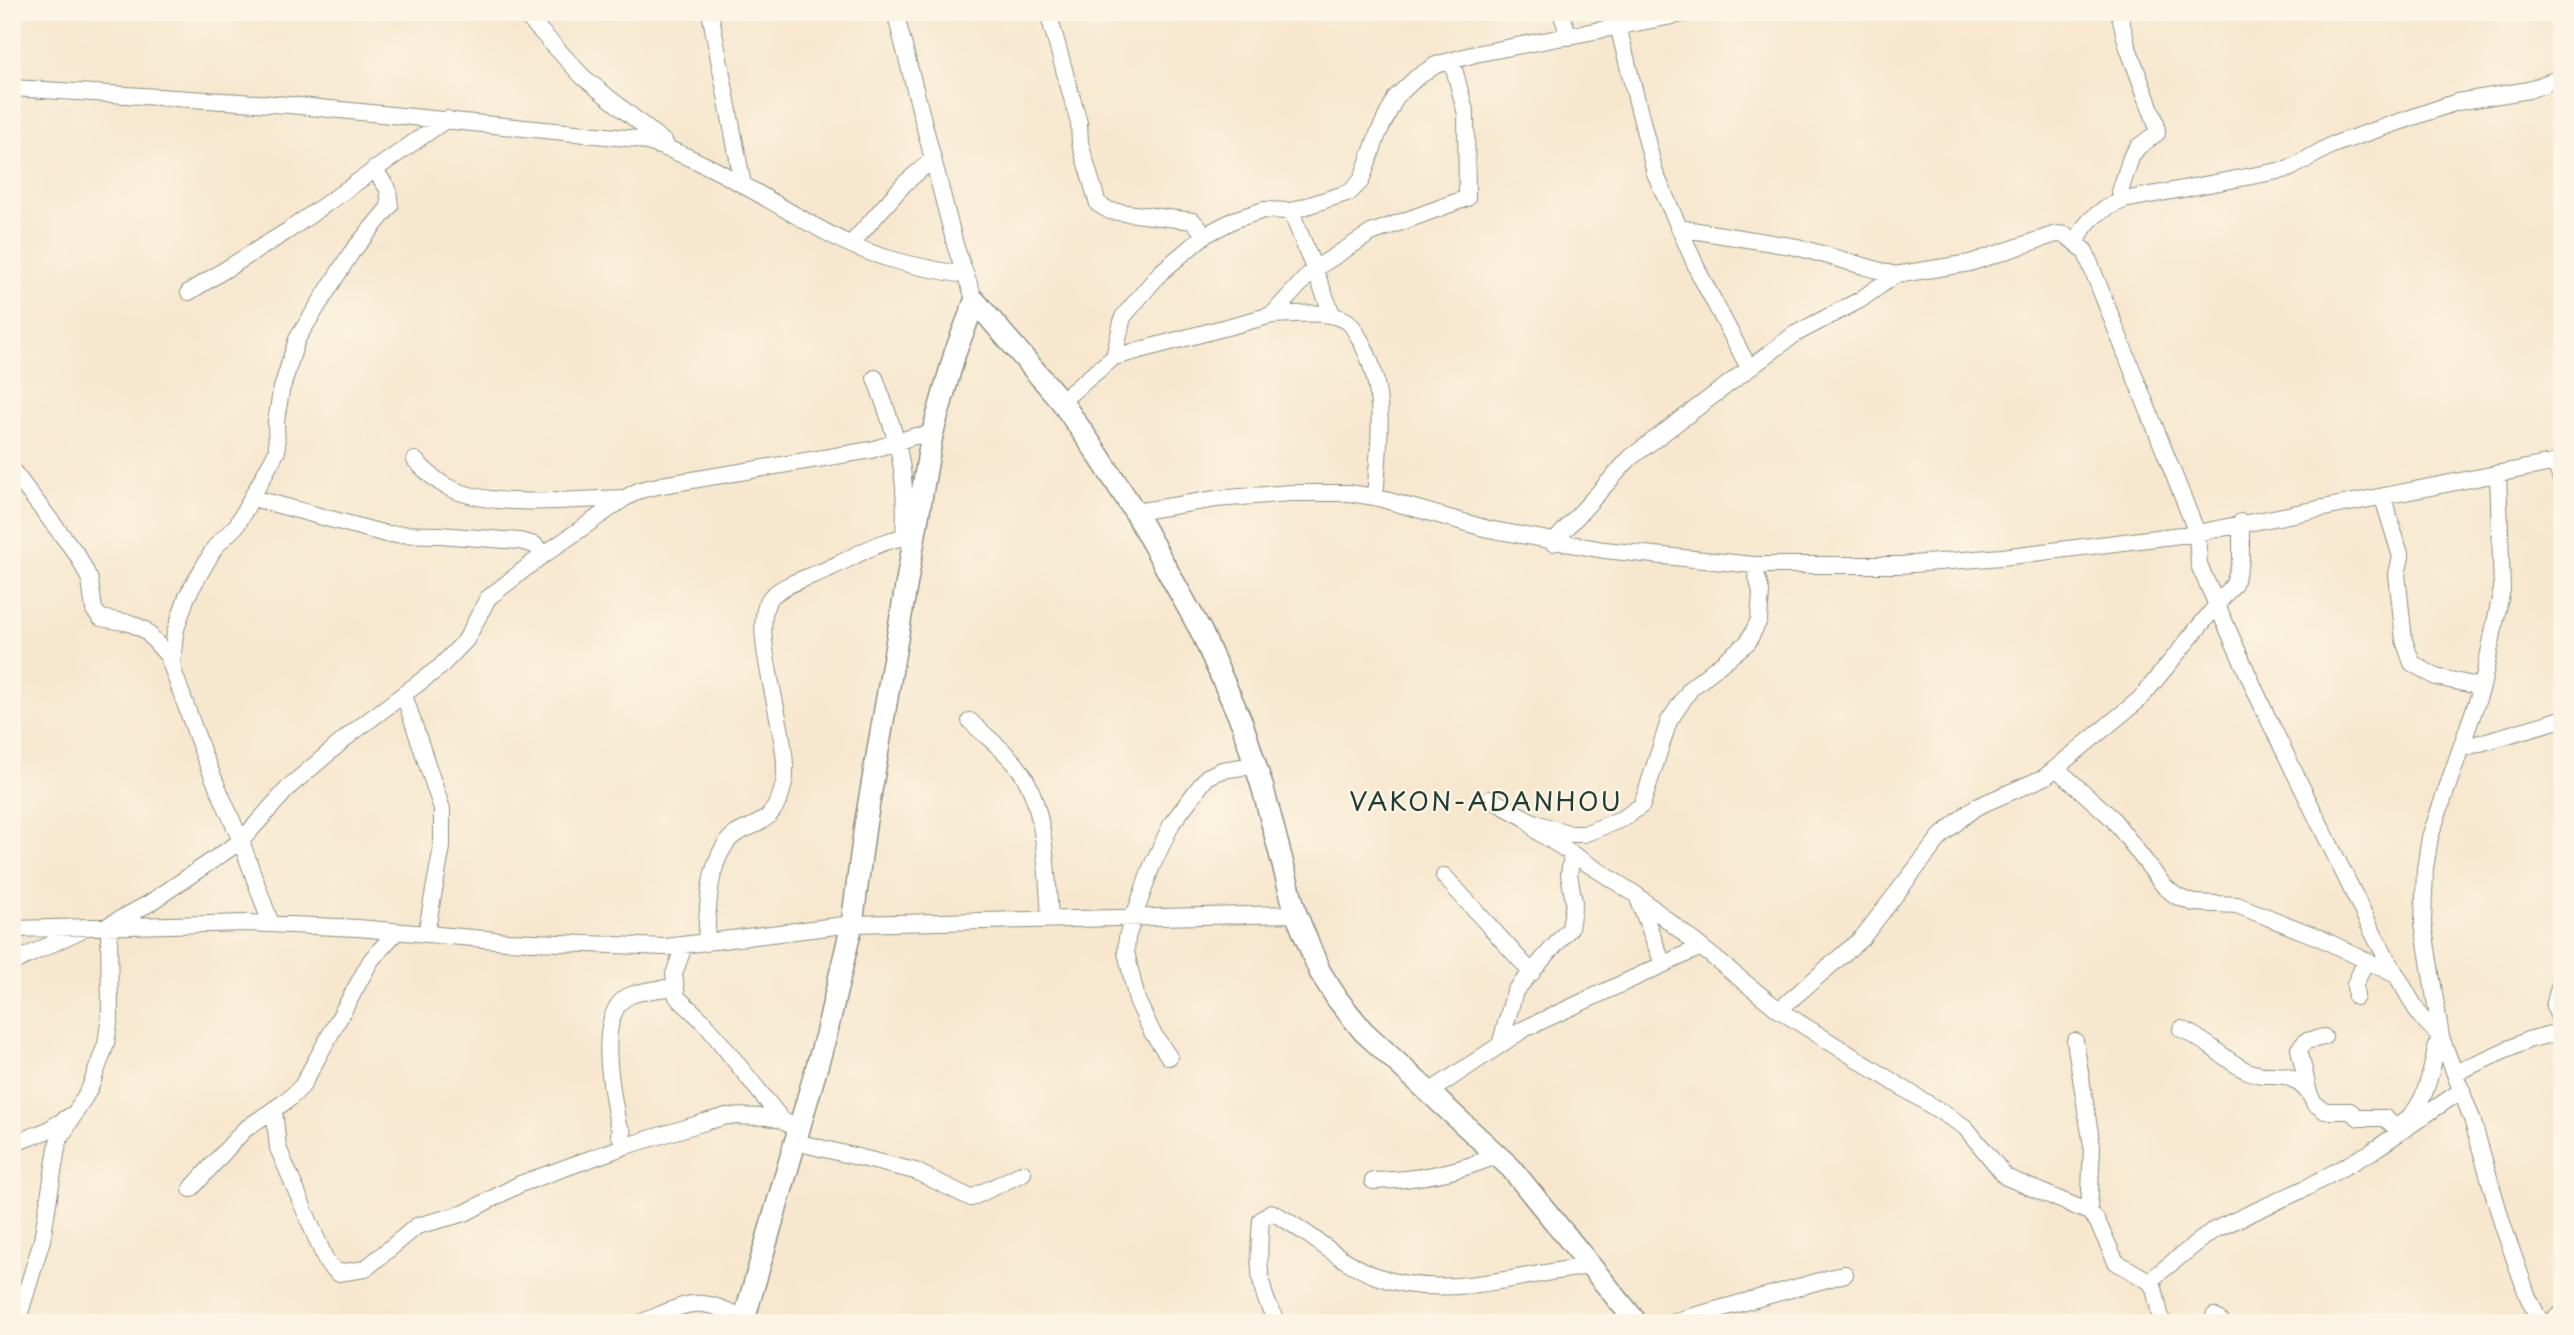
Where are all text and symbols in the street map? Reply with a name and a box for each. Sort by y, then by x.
district label: VAKON-ADANHOU [1349,781,1623,820]

